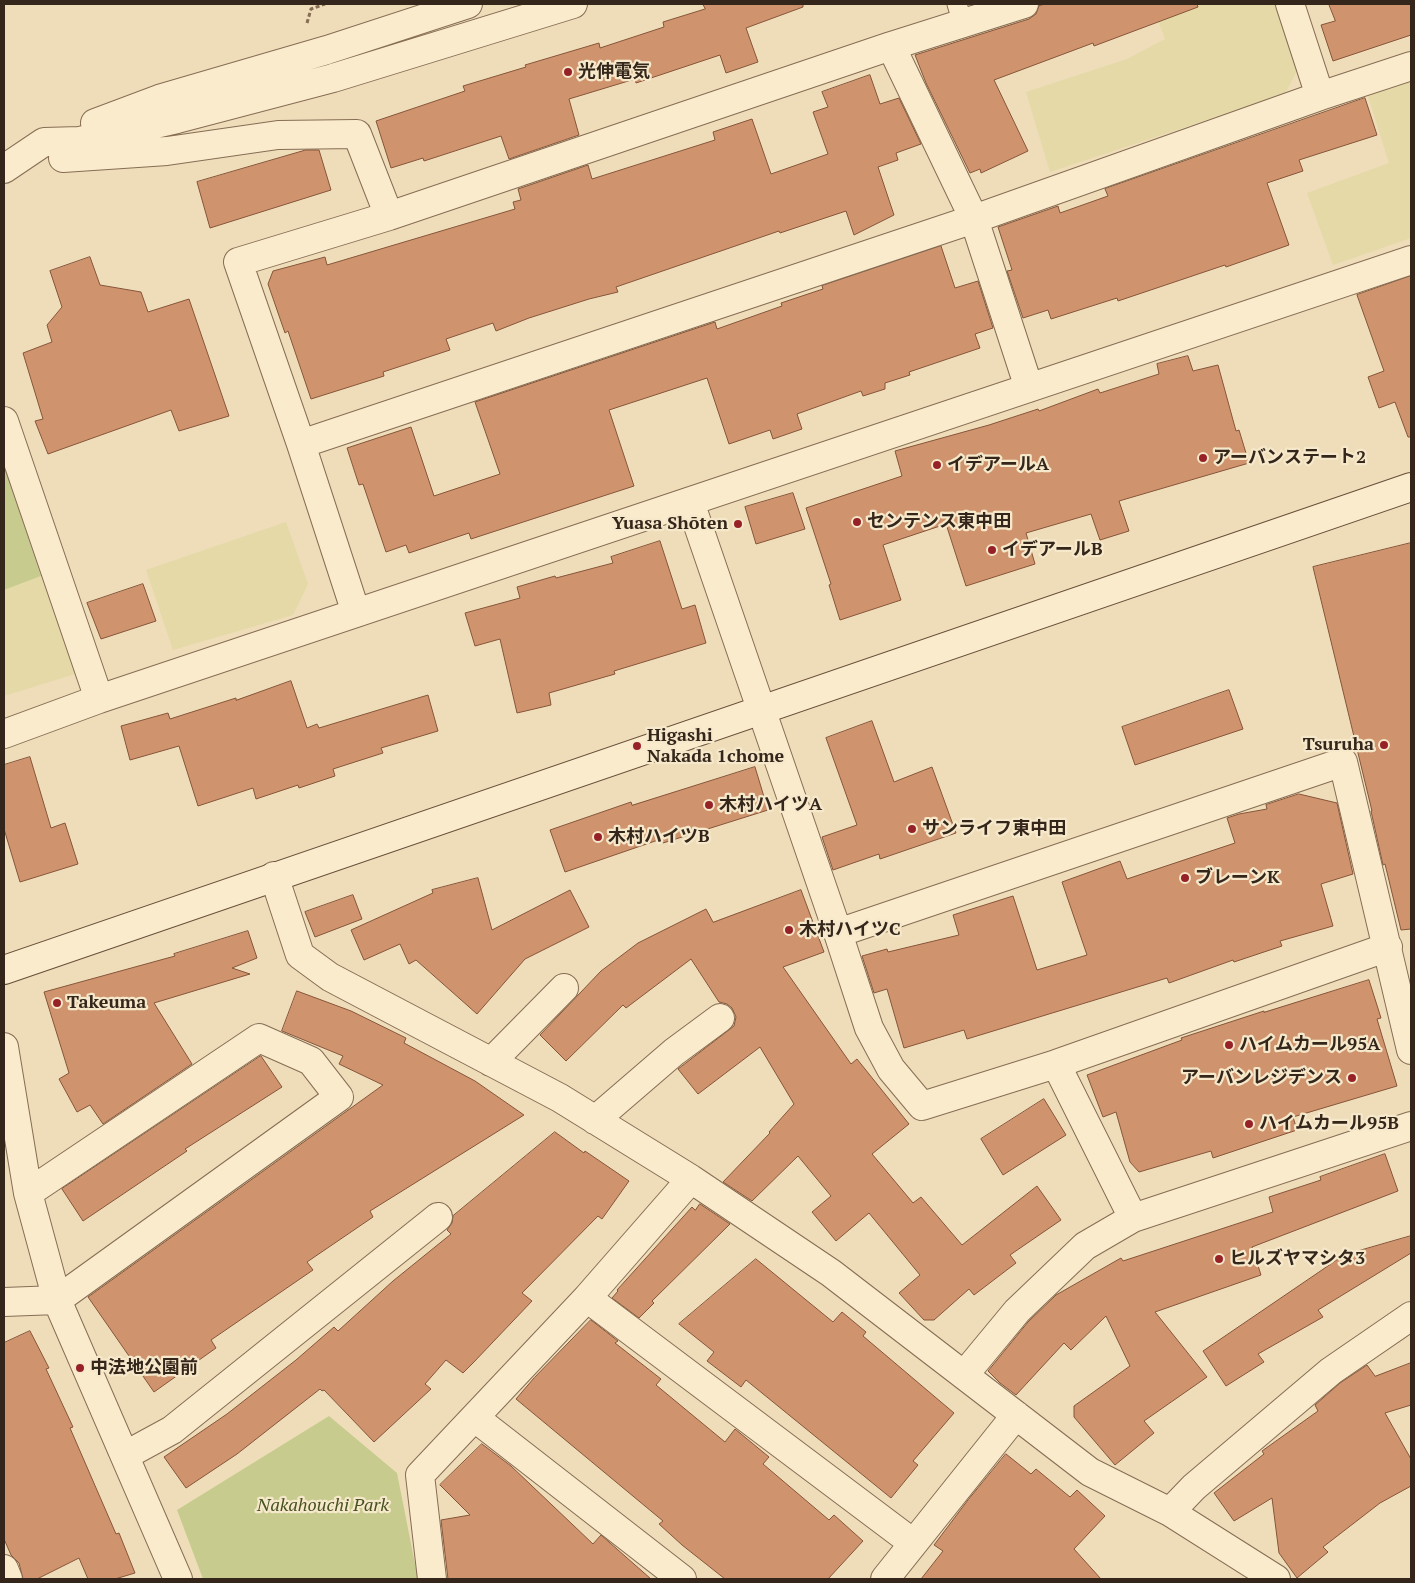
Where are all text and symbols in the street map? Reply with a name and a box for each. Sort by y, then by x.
place label: 光伸電気 [578,61,650,83]
marker: 光伸電気 [562,66,574,78]
place label: アーバンステート2 [1213,447,1366,469]
marker: アーバンステート2 [1197,452,1209,464]
place label: イデアールA [947,454,1049,476]
marker: イデアールA [931,459,943,471]
place label: センテンス東中田 [867,511,1011,533]
place label: Yuasa Shōten [612,513,728,535]
marker: センテンス東中田 [851,516,863,528]
marker: Yuasa Shōten [732,518,744,530]
place label: イデアールB [1002,539,1103,561]
marker: イデアールB [986,544,998,556]
place label: Higashi Nakada 1chome [647,725,784,768]
place label: Tsuruha [1303,734,1374,756]
marker: Tsuruha [1378,739,1390,751]
marker: Higashi Nakada 1chome [631,740,643,752]
place label: 木村ハイツA [719,794,822,816]
marker: 木村ハイツA [703,799,715,811]
place label: サンライフ東中田 [922,818,1066,840]
marker: サンライフ東中田 [906,823,918,835]
place label: 木村ハイツB [608,826,710,848]
marker: 木村ハイツB [592,831,604,843]
place label: ブレーンK [1195,867,1280,889]
marker: ブレーンK [1179,872,1191,884]
place label: 木村ハイツC [799,919,901,941]
marker: 木村ハイツC [783,924,795,936]
place label: Takeuma [67,992,146,1014]
marker: Takeuma [51,997,63,1009]
place label: ハイムカール95A [1239,1034,1380,1056]
marker: ハイムカール95A [1223,1039,1235,1051]
place label: アーバンレジデンス [1181,1067,1342,1089]
marker: アーバンレジデンス [1346,1072,1358,1084]
place label: ハイムカール95B [1259,1113,1399,1135]
marker: ハイムカール95B [1243,1118,1255,1130]
place label: ヒルズヤマシタ3 [1229,1248,1365,1270]
marker: ヒルズヤマシタ3 [1213,1253,1225,1265]
place label: 中法地公園前 [90,1357,198,1379]
marker: 中法地公園前 [74,1362,86,1374]
park label: Nakahouchi Park [257,1495,389,1517]

